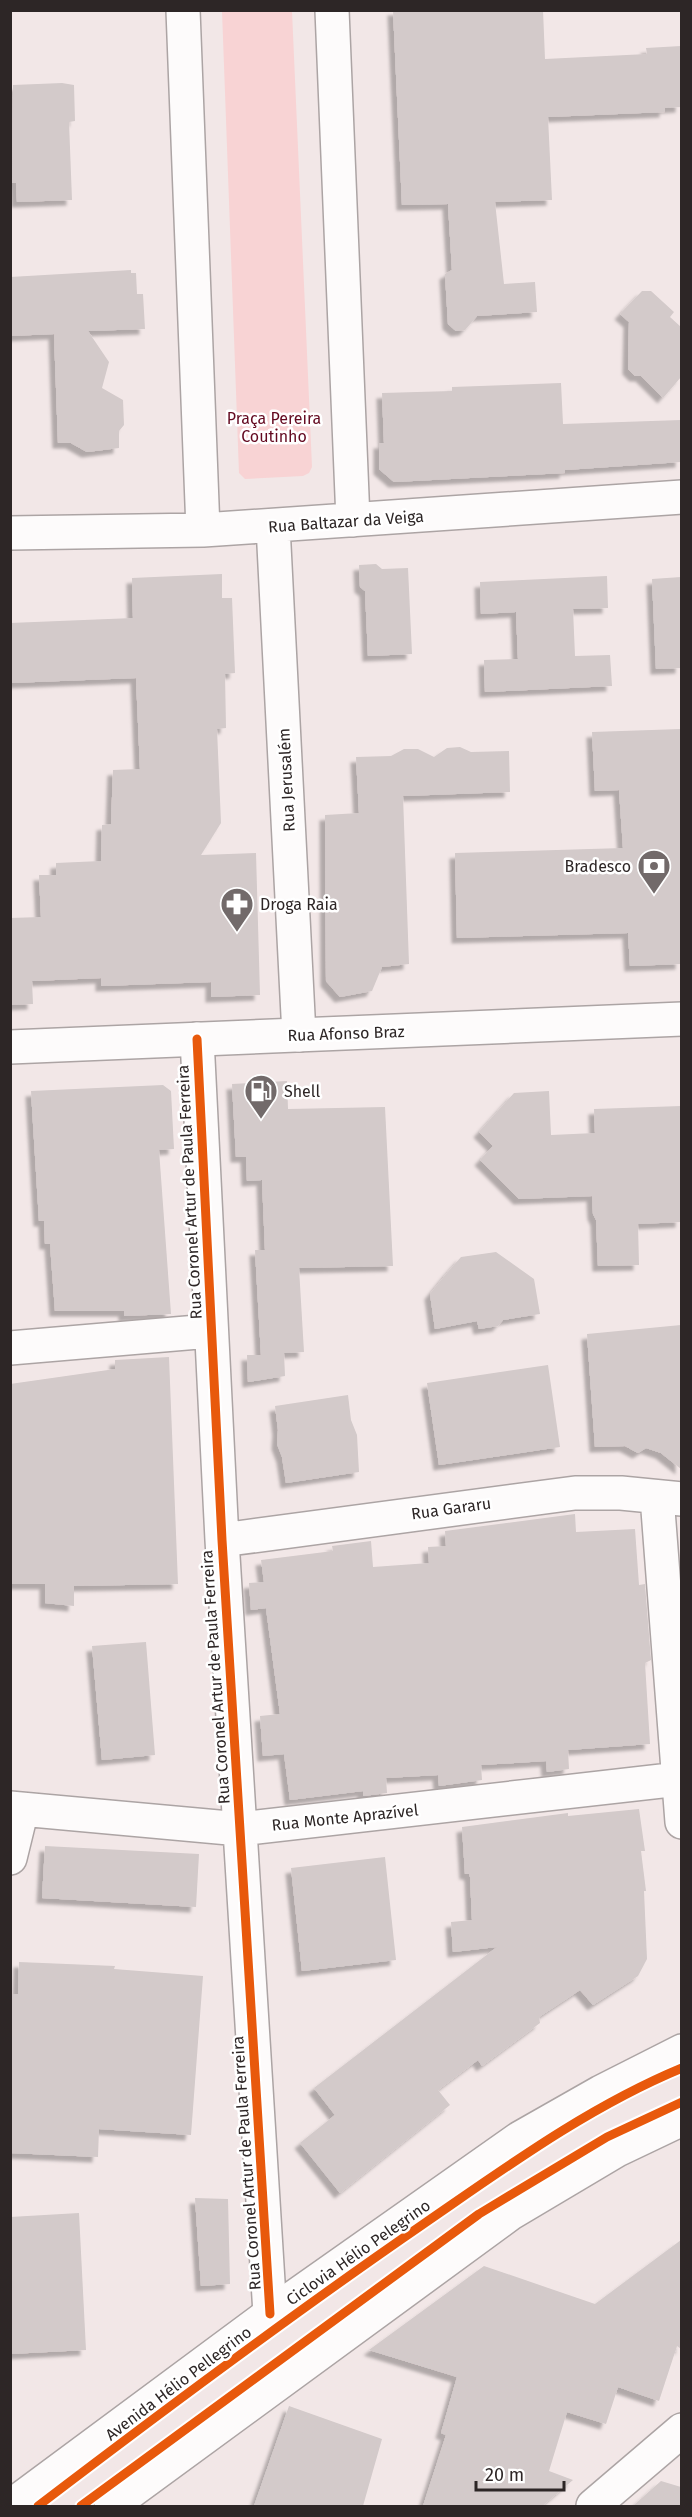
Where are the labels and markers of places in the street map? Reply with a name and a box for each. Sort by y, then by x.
bank icon: Bradesco [636,848,672,895]
place label: Bradesco [565,857,631,876]
pharmacy icon: Droga Raia [219,886,255,933]
place label: Droga Raia [260,895,338,914]
fuel station icon: Shell [243,1073,279,1120]
place label: Shell [284,1082,321,1101]

